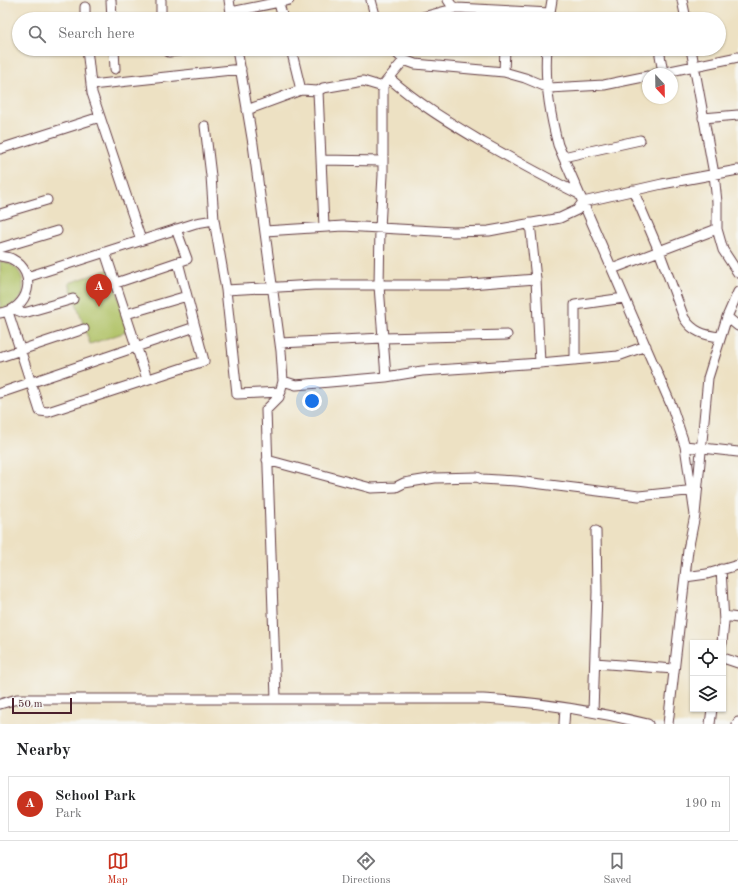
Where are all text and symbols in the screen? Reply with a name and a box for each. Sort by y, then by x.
search box [12,12,726,56]
icon: search [26,23,48,45]
text: Search here [58,27,135,42]
north arrow [642,68,678,104]
pin: A [86,274,112,307]
your location [302,391,322,411]
map controls [690,640,726,712]
button: locate [690,640,726,676]
button: layers [690,676,726,712]
scale bar [12,696,72,715]
text: 50 m [18,699,43,710]
text: Nearby [16,742,71,759]
text: School Park [55,789,136,804]
text: A [25,797,35,810]
text: 190 m [684,797,721,810]
text: Park [55,807,82,820]
tab: Map [107,850,129,888]
tab: Directions [342,850,390,888]
tab: Saved [603,850,631,888]

